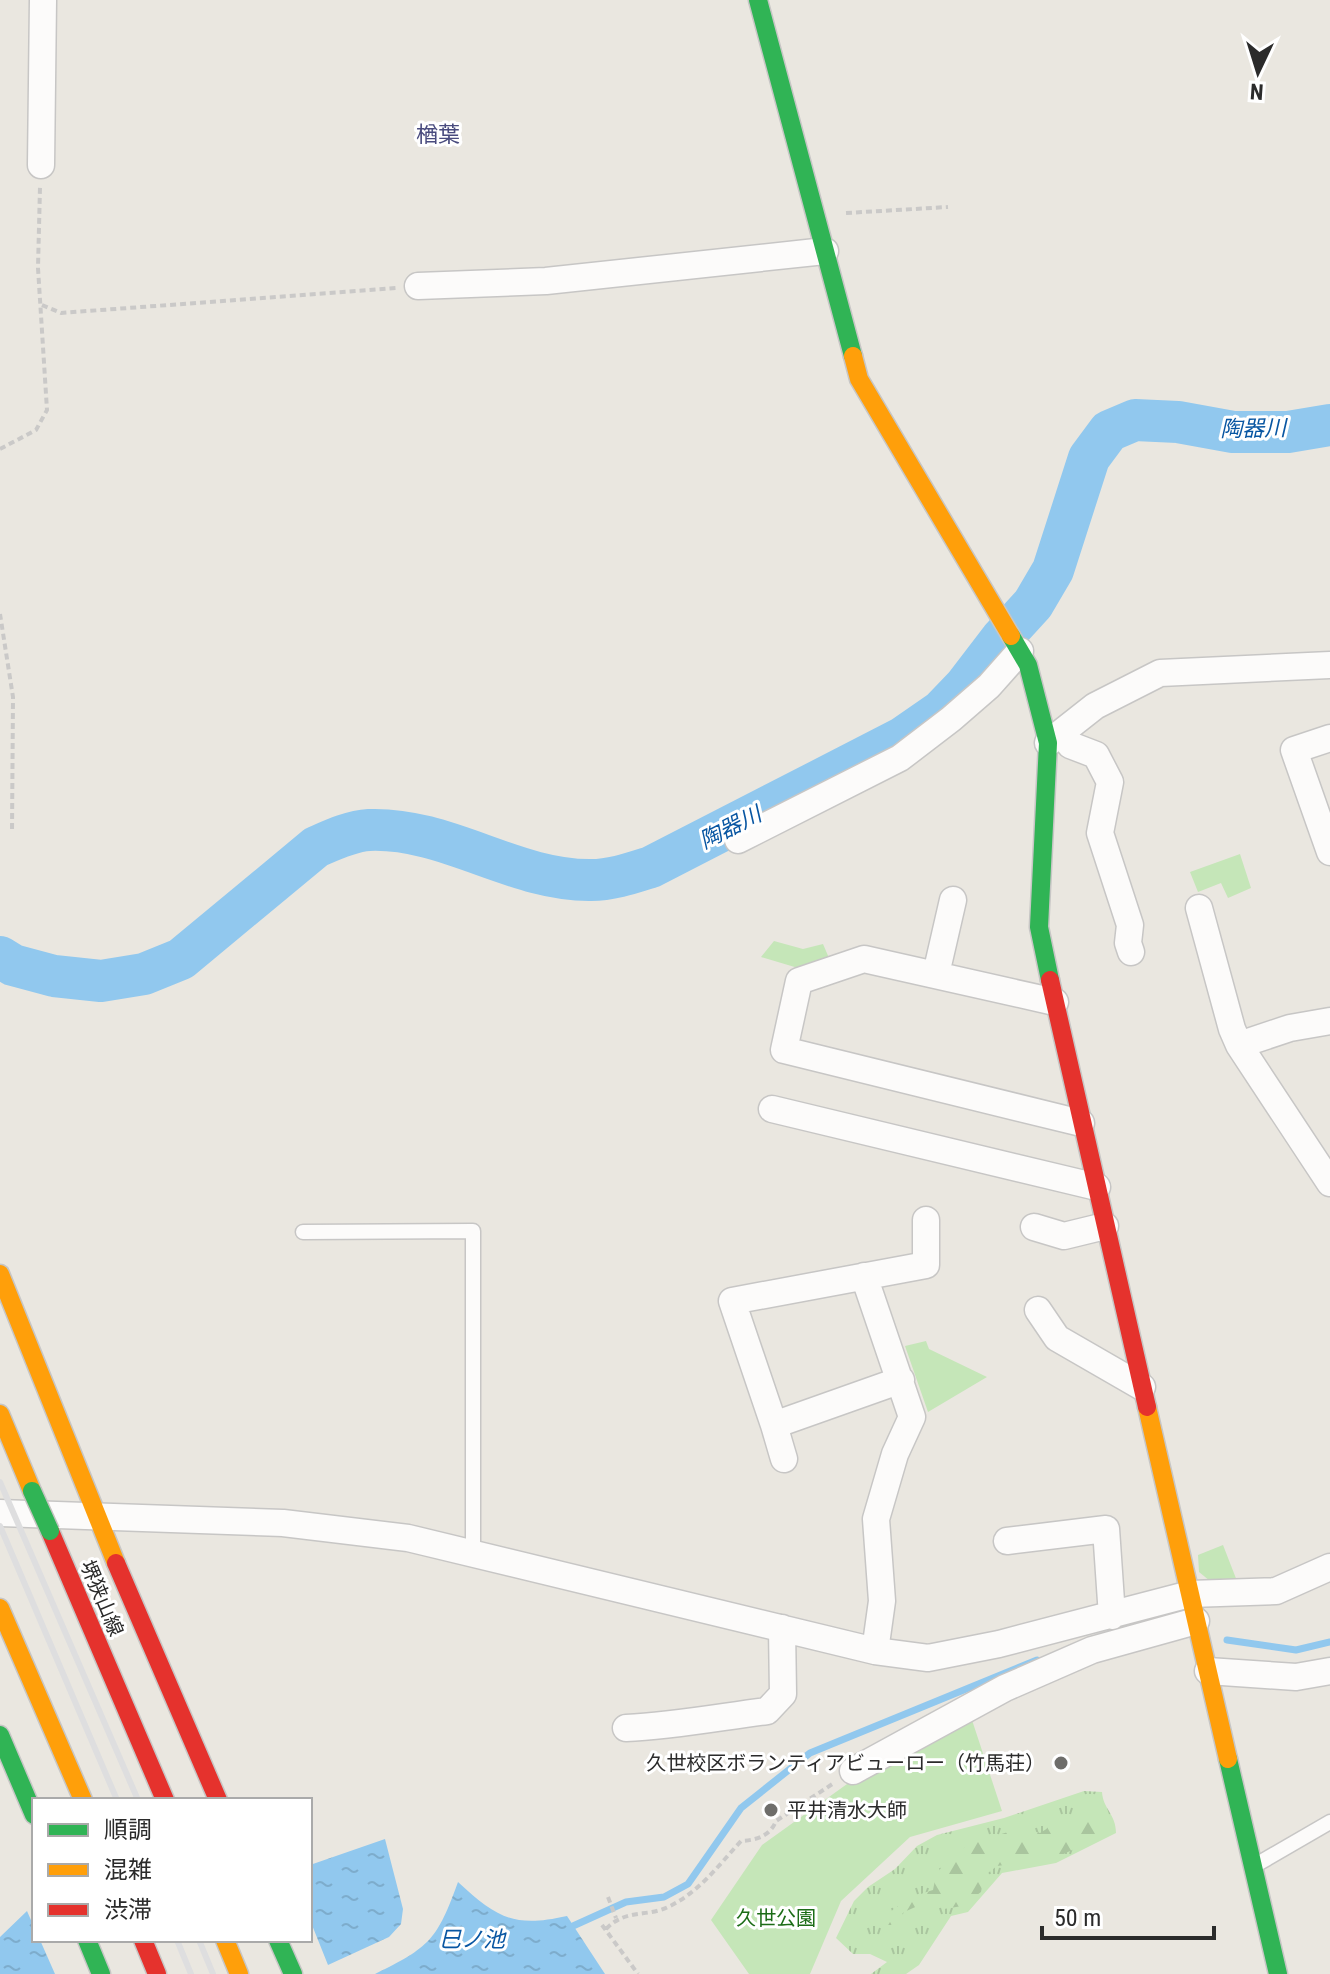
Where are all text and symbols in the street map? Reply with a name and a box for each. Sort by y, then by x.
north arrow [1218,32,1298,112]
text: N [1249,79,1264,104]
district label: 楢葉 [416,122,460,147]
water label: 陶器川 [1220,415,1288,442]
water label: 陶器川 [695,800,767,854]
street label: 堺狭山線 [75,1556,129,1640]
place label: 久世校区ボランティアビューロー（竹馬荘） [646,1751,1045,1775]
marker: 久世校区ボランティアビューロー（竹馬荘） [1052,1754,1070,1772]
legend [32,1798,312,1942]
place label: 平井清水大師 [787,1798,907,1822]
marker: 平井清水大師 [762,1801,780,1819]
text: 順調 [104,1816,152,1844]
text: 混雑 [104,1856,152,1884]
scale bar [1042,1890,1214,1940]
text: 渋滞 [104,1896,152,1924]
text: 50 m [1054,1904,1101,1932]
park label: 久世公園 [736,1906,816,1930]
water label: 巳ノ池 [439,1927,507,1952]

